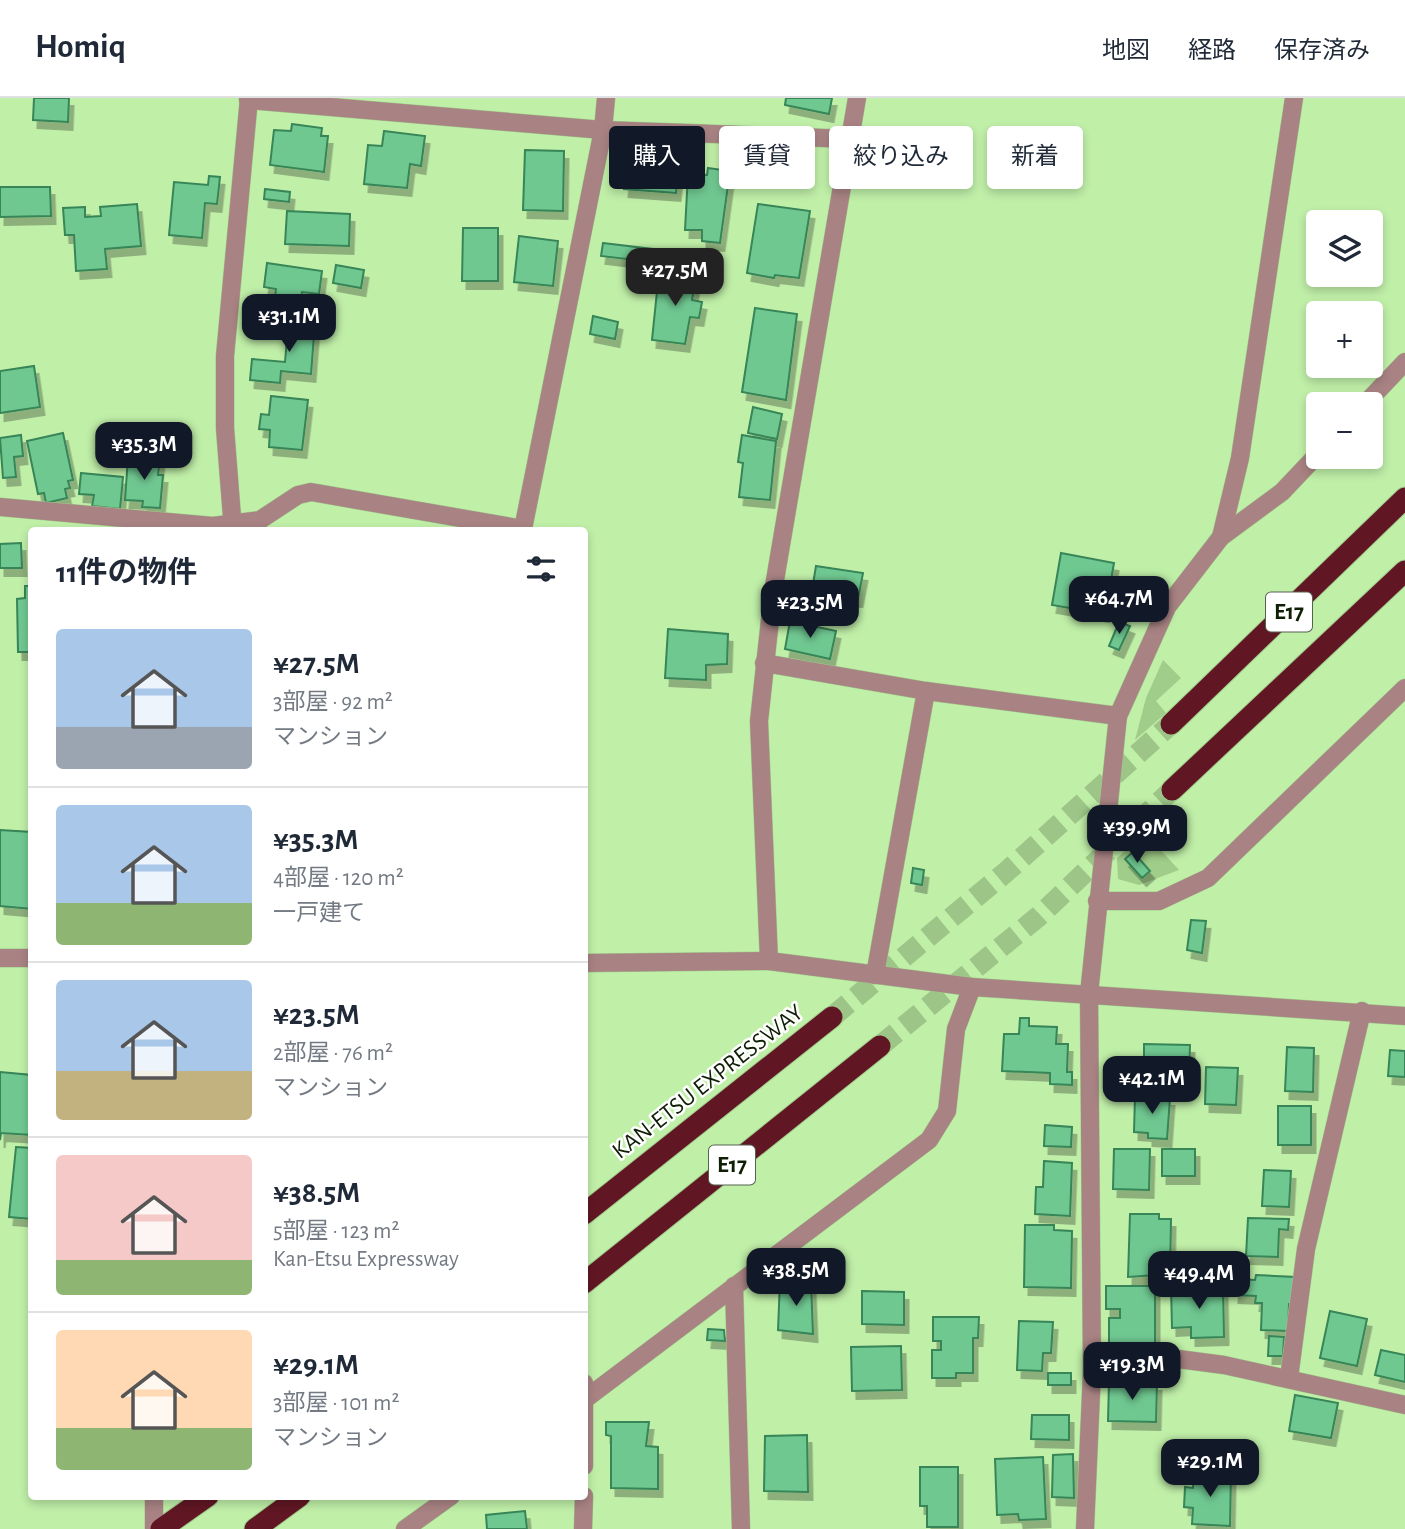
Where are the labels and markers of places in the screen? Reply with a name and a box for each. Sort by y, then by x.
pin: ¥27.5M [618,248,732,308]
pin: ¥31.1M [232,294,346,354]
pin: ¥35.3M [87,422,201,482]
pin: ¥64.7M [1062,576,1176,636]
pin: ¥23.5M [753,580,867,640]
pin: ¥39.9M [1080,806,1194,865]
pin: ¥42.1M [1095,1056,1209,1116]
pin: ¥38.5M [739,1248,853,1308]
pin: ¥49.4M [1142,1252,1256,1311]
pin: ¥19.3M [1075,1342,1189,1402]
pin: ¥29.1M [1153,1440,1267,1499]

